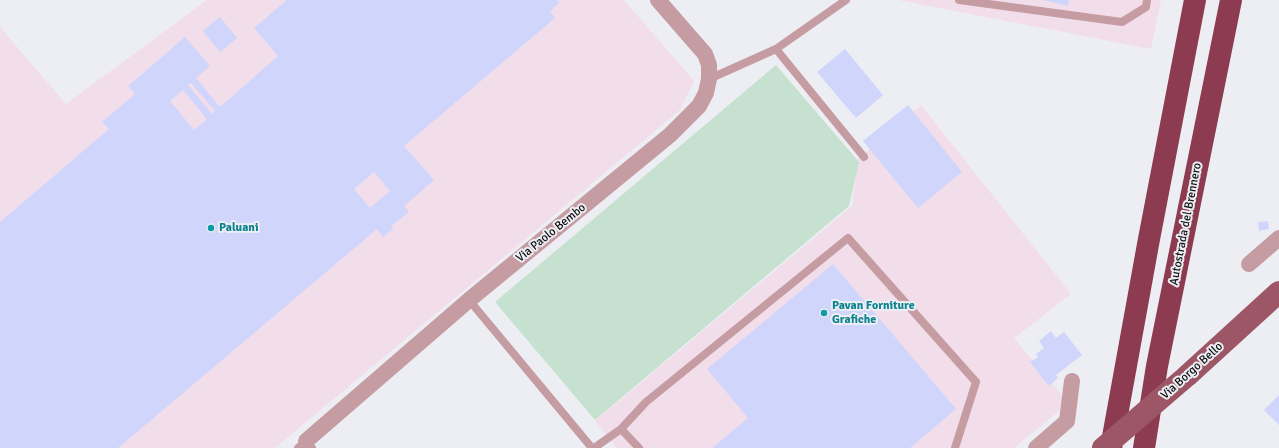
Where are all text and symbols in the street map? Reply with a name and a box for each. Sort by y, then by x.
street label: Autostrada del Brennero [1167,162,1205,286]
street label: Via Paolo Bembo [513,201,589,265]
place label: Paluani [219,221,258,235]
marker: Paluani [206,223,216,233]
place label: Pavan Forniture Grafiche [832,299,915,327]
marker: Pavan Forniture Grafiche [819,308,829,318]
street label: Via Borgo Bello [1158,339,1226,403]

